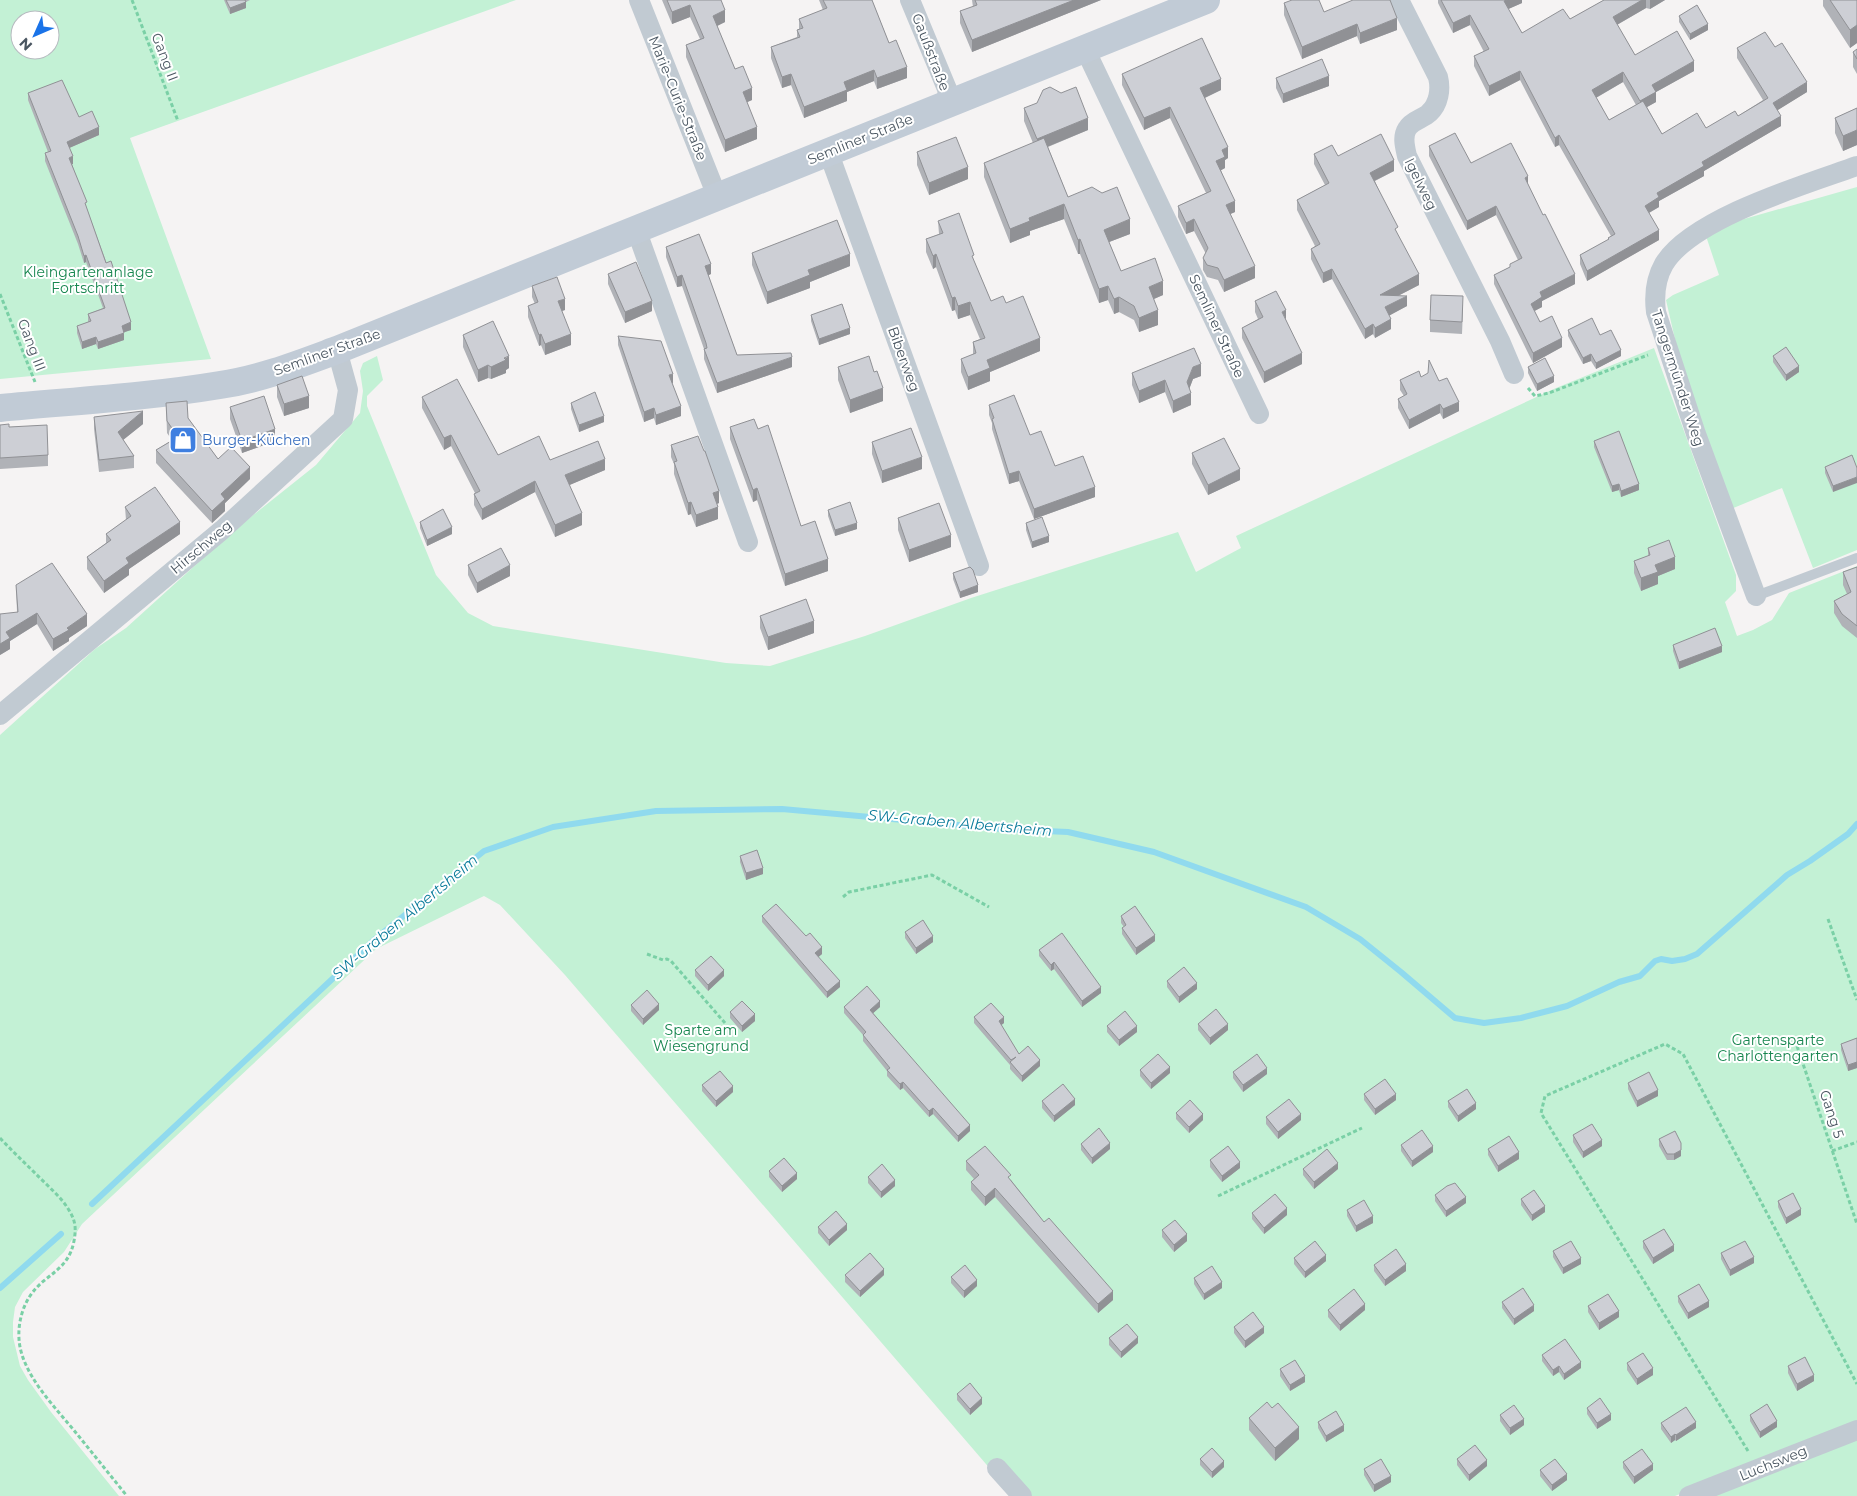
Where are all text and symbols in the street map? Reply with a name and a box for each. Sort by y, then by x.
north arrow [10,10,60,60]
street label: Gaußstraße [908,11,954,93]
street label: Gang II [148,30,182,84]
street label: Marie-Curie-Straße [645,33,711,163]
text: N [15,34,36,55]
street label: Semliner Straße [805,110,915,168]
street label: Igelweg [1401,155,1441,213]
park label: Kleingartenanlage Fortschritt [23,263,153,297]
street label: Semliner Straße [1185,271,1249,381]
street label: Tangermünder Weg [1647,307,1709,449]
street label: Gang III [14,316,50,374]
street label: Semliner Straße [271,324,383,380]
street label: Biberweg [884,324,924,394]
shop icon: Burger-Küchen [168,425,198,455]
place label: Burger-Küchen [202,431,311,449]
street label: Hirschweg [167,516,235,578]
water label: SW-Graben Albertsheim [867,805,1053,840]
water label: SW-Graben Albertsheim [328,850,482,983]
park label: Sparte am Wiesengrund [653,1021,749,1055]
park label: Gartensparte Charlottengarten [1717,1031,1839,1065]
street label: Gang 5 [1816,1088,1848,1140]
street label: Luchsweg [1736,1441,1810,1485]

